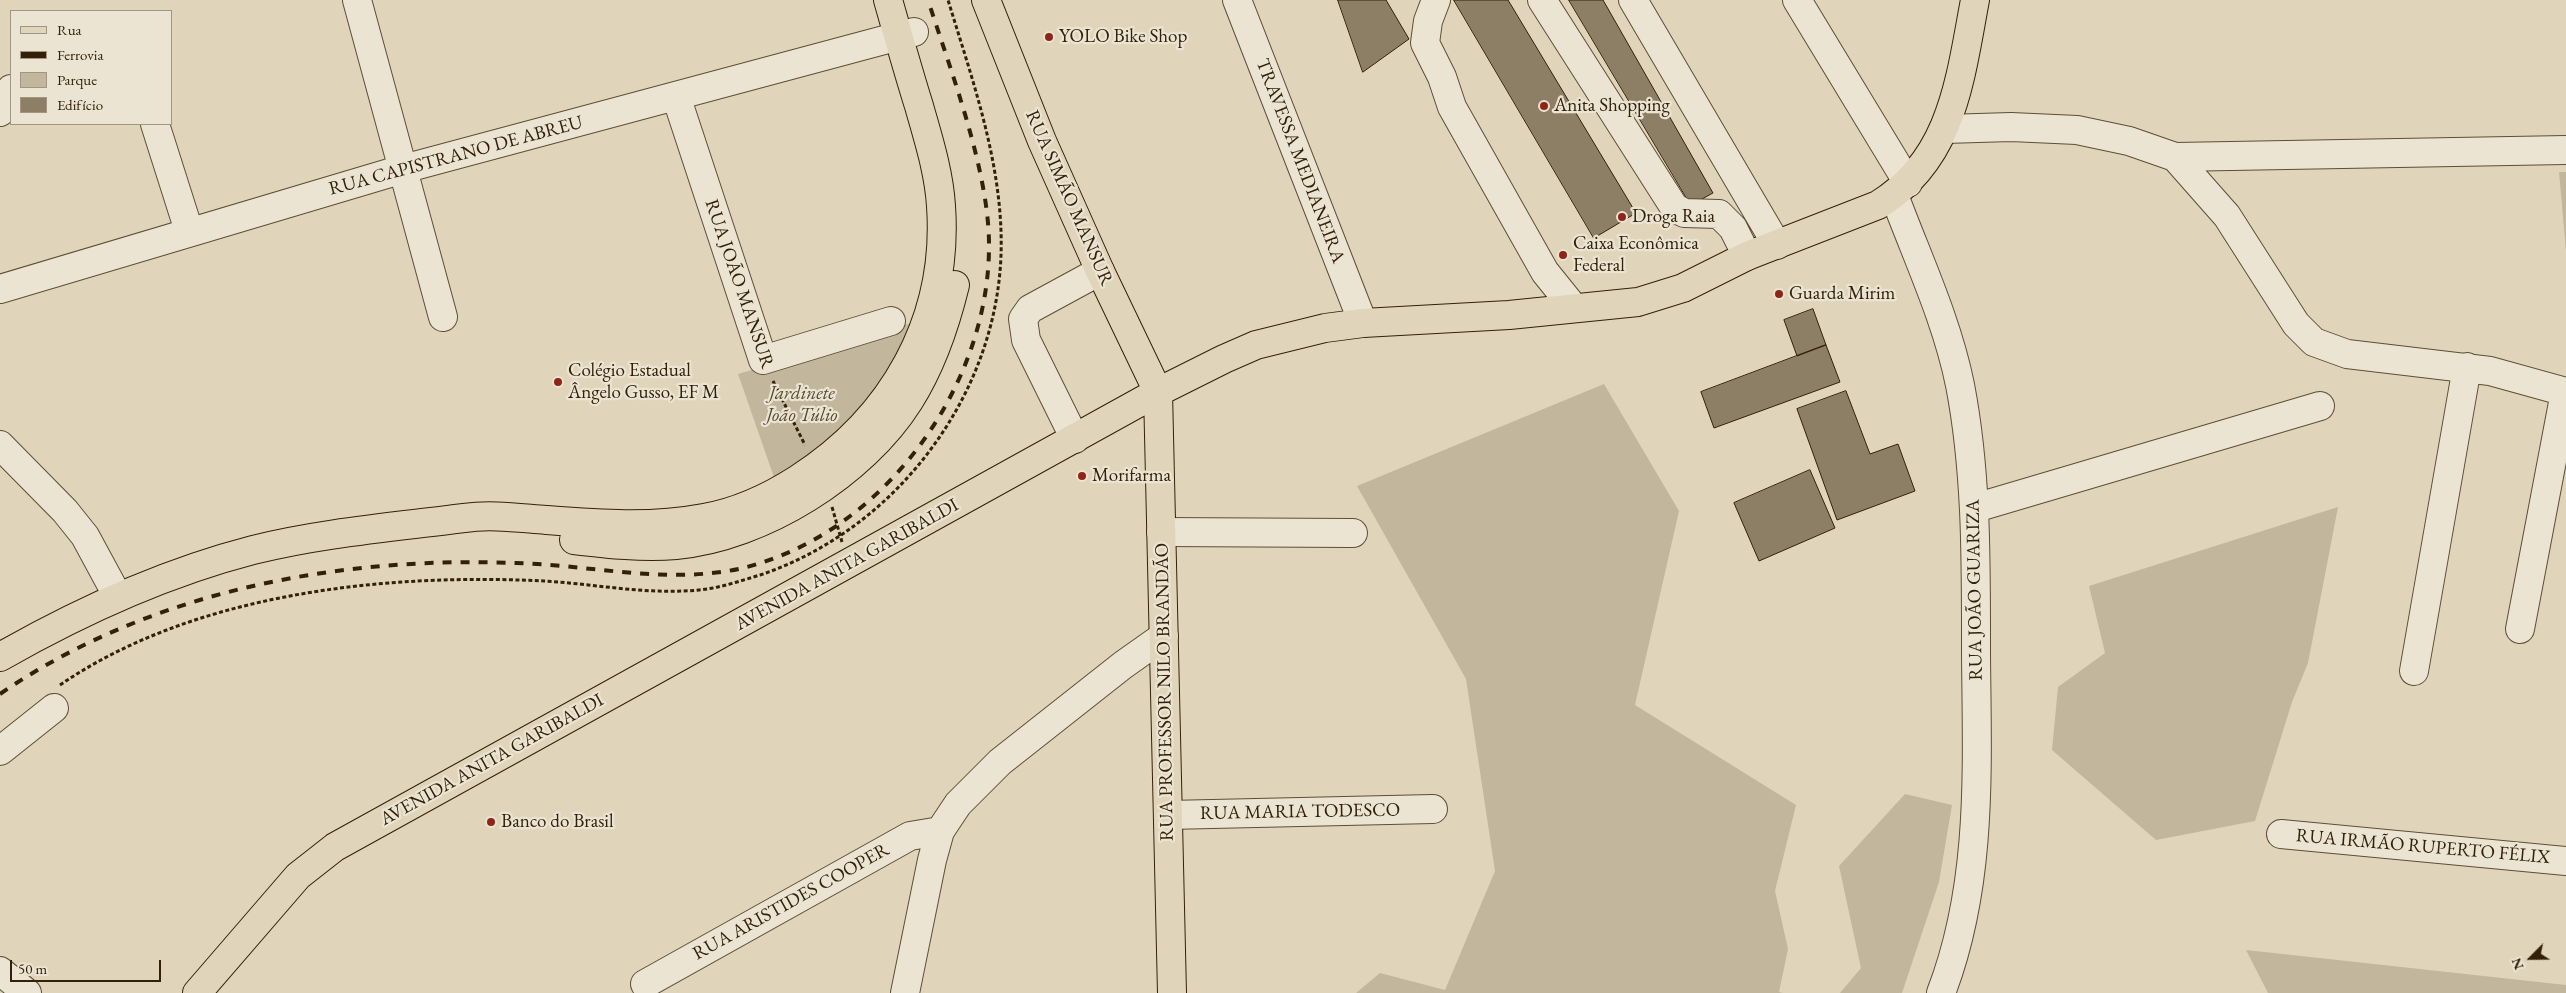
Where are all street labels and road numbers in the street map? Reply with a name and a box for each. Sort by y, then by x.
street label: TRAVESSA MEDIANEIRA [1250,56,1350,266]
street label: RUA SIMÃO MANSUR [1020,107,1118,289]
street label: RUA CAPISTRANO DE ABREU [327,111,585,201]
street label: RUA JOÃO MANSUR [699,196,779,372]
street label: AVENIDA ANITA GARIBALDI [731,494,963,636]
street label: RUA JOÃO GUARIZA [1962,499,1988,681]
street label: RUA PROFESSOR NILO BRANDÃO [1151,543,1179,841]
street label: AVENIDA ANITA GARIBALDI [376,689,608,831]
street label: RUA MARIA TODESCO [1200,799,1400,825]
street label: RUA IRMÃO RUPERTO FÉLIX [2295,825,2551,869]
street label: RUA ARISTIDES COOPER [689,839,893,965]

